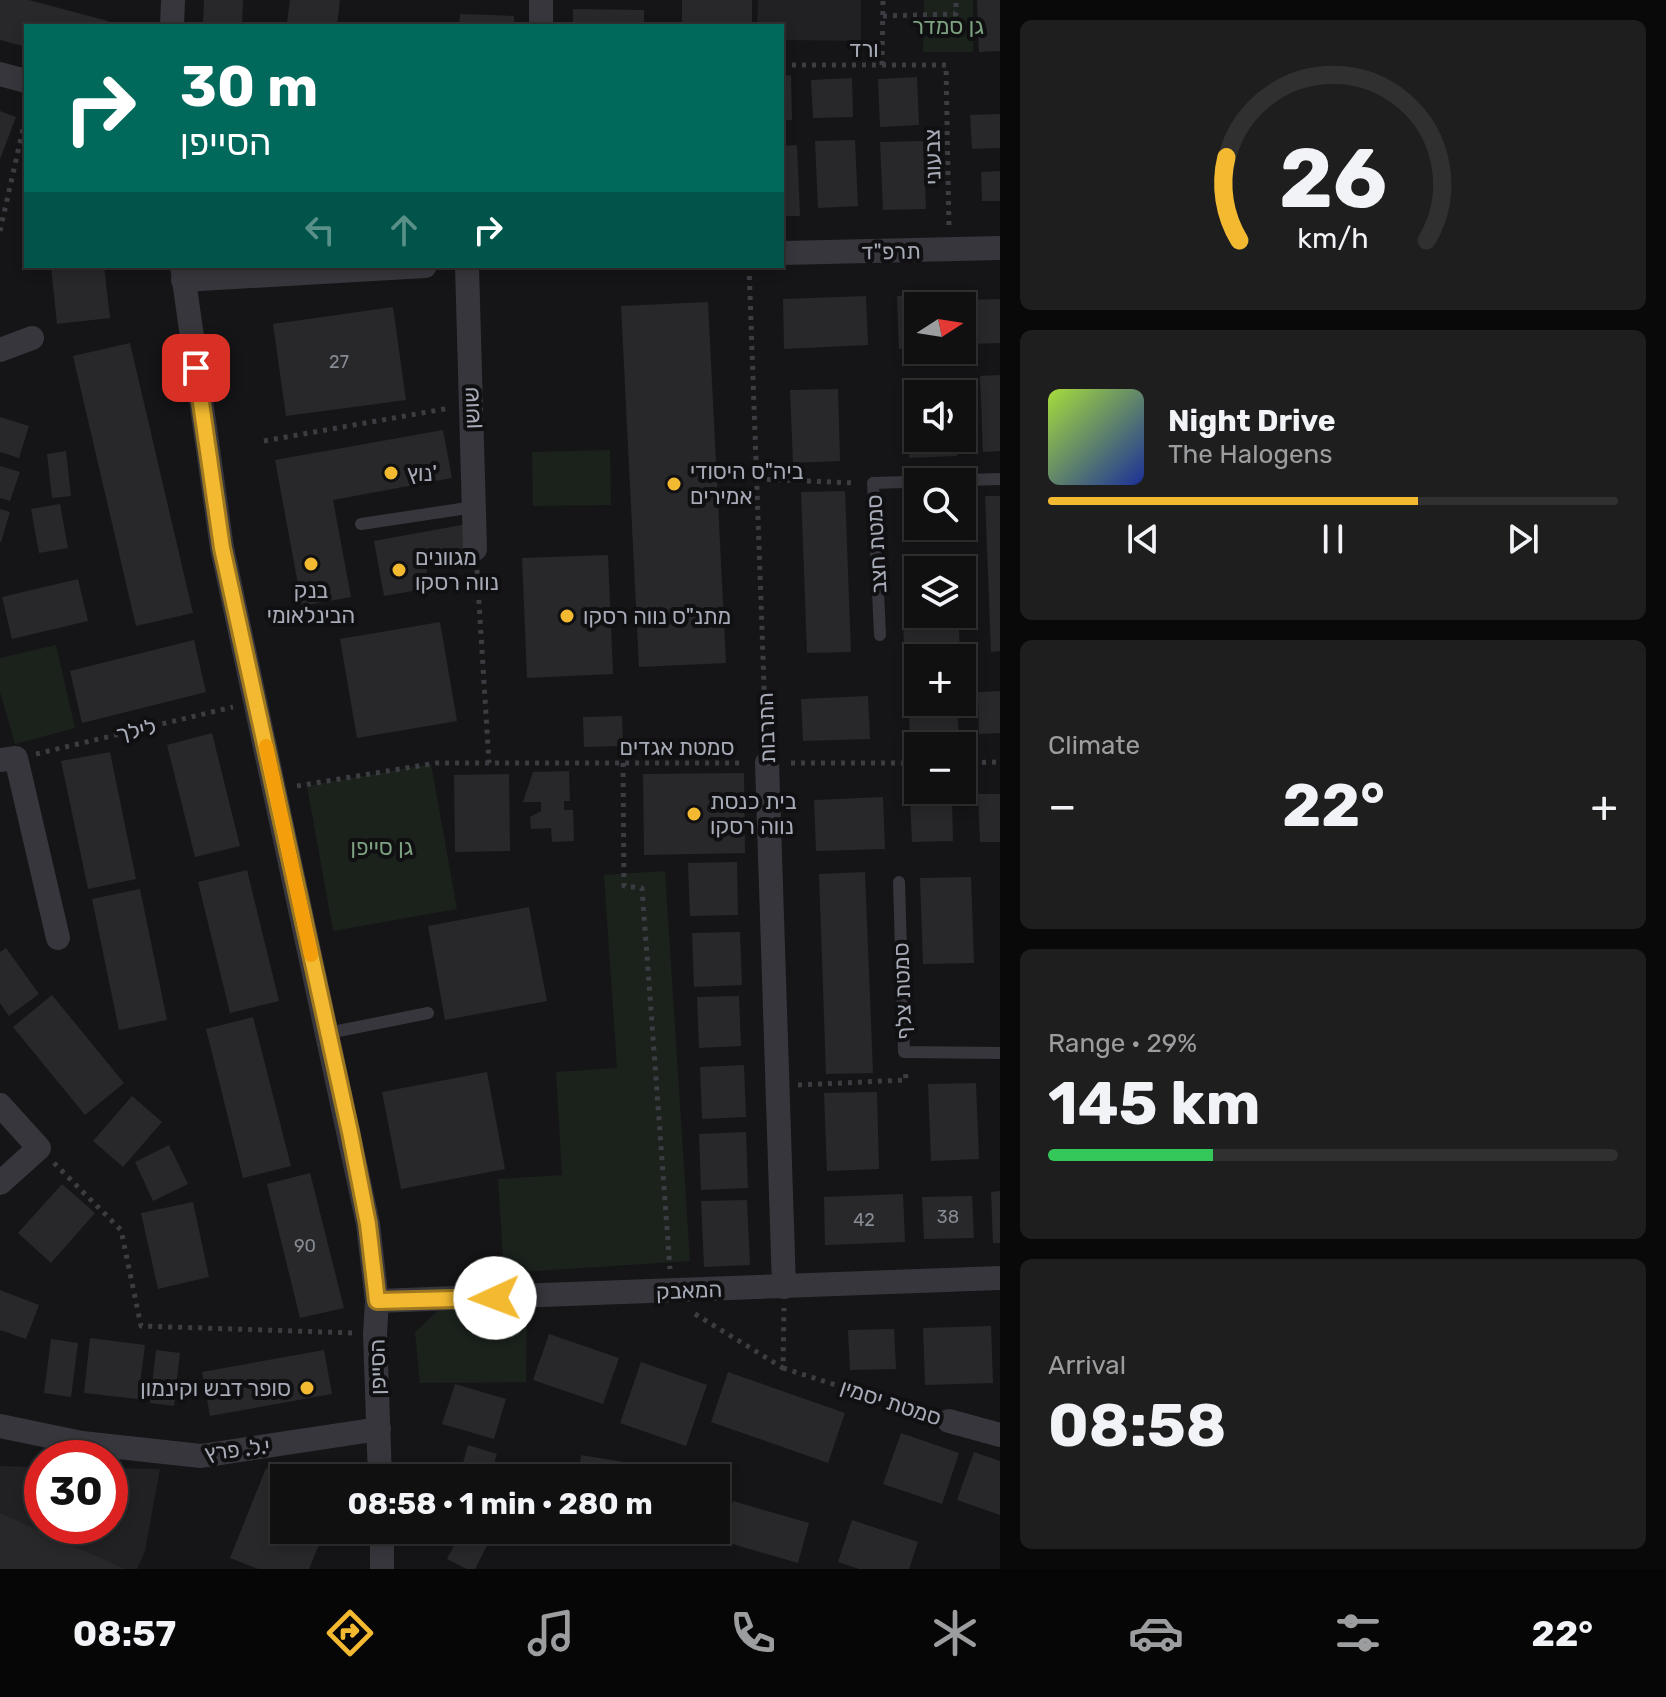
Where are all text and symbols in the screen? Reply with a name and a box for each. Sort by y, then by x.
park label: גן סמדר [912,13,984,40]
street label: ורד [849,36,879,63]
text: 30 m [180,54,318,120]
icon: right [48,56,152,160]
text: הסייפן [180,121,271,164]
text: 26 [1279,128,1387,227]
street label: צבעוני [919,129,946,185]
icon: left [298,208,342,252]
icon: ahead [382,208,426,252]
icon: right [466,208,510,252]
text: km/h [1297,221,1369,255]
street label: תרפ"ד [861,237,921,266]
north arrow [904,292,976,364]
map controls [904,292,976,804]
pin [162,334,230,402]
icon: arrive [174,346,218,390]
house number: 27 [329,351,349,373]
button: sound [904,380,976,452]
street label: שושן [457,386,486,430]
text: Night Drive [1168,403,1336,439]
text: The Halogens [1168,439,1333,470]
place label: ביה"ס היסודי אמירים [690,458,804,510]
place label: נוץ' [407,460,437,487]
marker: נוץ' [382,464,400,482]
button: search [904,468,976,540]
marker: ביה"ס היסודי אמירים [665,475,683,493]
street label: סמטת חצב [860,494,893,594]
icon: previous [1121,517,1165,561]
icon: pause [1311,517,1355,561]
icon: next [1501,517,1545,561]
place label: מגוונים נווה רסקו [415,544,499,596]
marker: בנק הבינלאומי [302,555,320,573]
button: layers [904,556,976,628]
marker: מגוונים נווה רסקו [390,561,408,579]
place label: בנק הבינלאומי [267,577,355,629]
place label: מתנ"ס נווה רסקו [583,603,731,630]
marker: מתנ"ס נווה רסקו [558,607,576,625]
button: + [904,644,976,716]
street label: התרבות [752,692,781,764]
street label: לילך [113,713,159,748]
text: Climate [1048,730,1140,761]
button: − [904,732,976,804]
street label: סמטת אגדים [619,734,735,761]
text: 22° [1282,770,1385,841]
text: − [1048,780,1077,832]
text: + [1591,780,1618,832]
place label: בית כנסת נווה רסקו [710,788,797,840]
marker: בית כנסת נווה רסקו [685,805,703,823]
park label: גן סייפן [351,834,414,861]
street label: סמטת צלף [887,942,918,1040]
text: Range · 29% [1048,1028,1197,1059]
text: 145 km [1048,1068,1260,1139]
house number: 38 [937,1206,959,1228]
house number: 42 [853,1209,875,1231]
house number: 90 [294,1235,316,1257]
position arrow [453,1256,537,1340]
street label: המאבק [656,1276,722,1305]
street label: הסייפן [364,1339,391,1395]
text: Arrival [1048,1350,1126,1381]
street label: סמטת יסמין [837,1373,945,1432]
place label: סופר דבש וקינמון [140,1375,291,1402]
marker: סופר דבש וקינמון [298,1379,316,1397]
text: 08:58 [1048,1390,1226,1461]
street label: י.ל. פרץ [203,1432,271,1467]
speed limit sign: 30 [24,1440,128,1544]
text: 08:58 · 1 min · 280 m [347,1486,653,1522]
icon: directions [322,1605,378,1661]
icon: music [523,1605,579,1661]
icon: phone [725,1605,781,1661]
icon: climate [927,1605,983,1661]
icon: car [1128,1605,1184,1661]
icon: filters [1330,1605,1386,1661]
text: 08:57 [73,1612,176,1655]
text: 22° [1532,1612,1593,1655]

